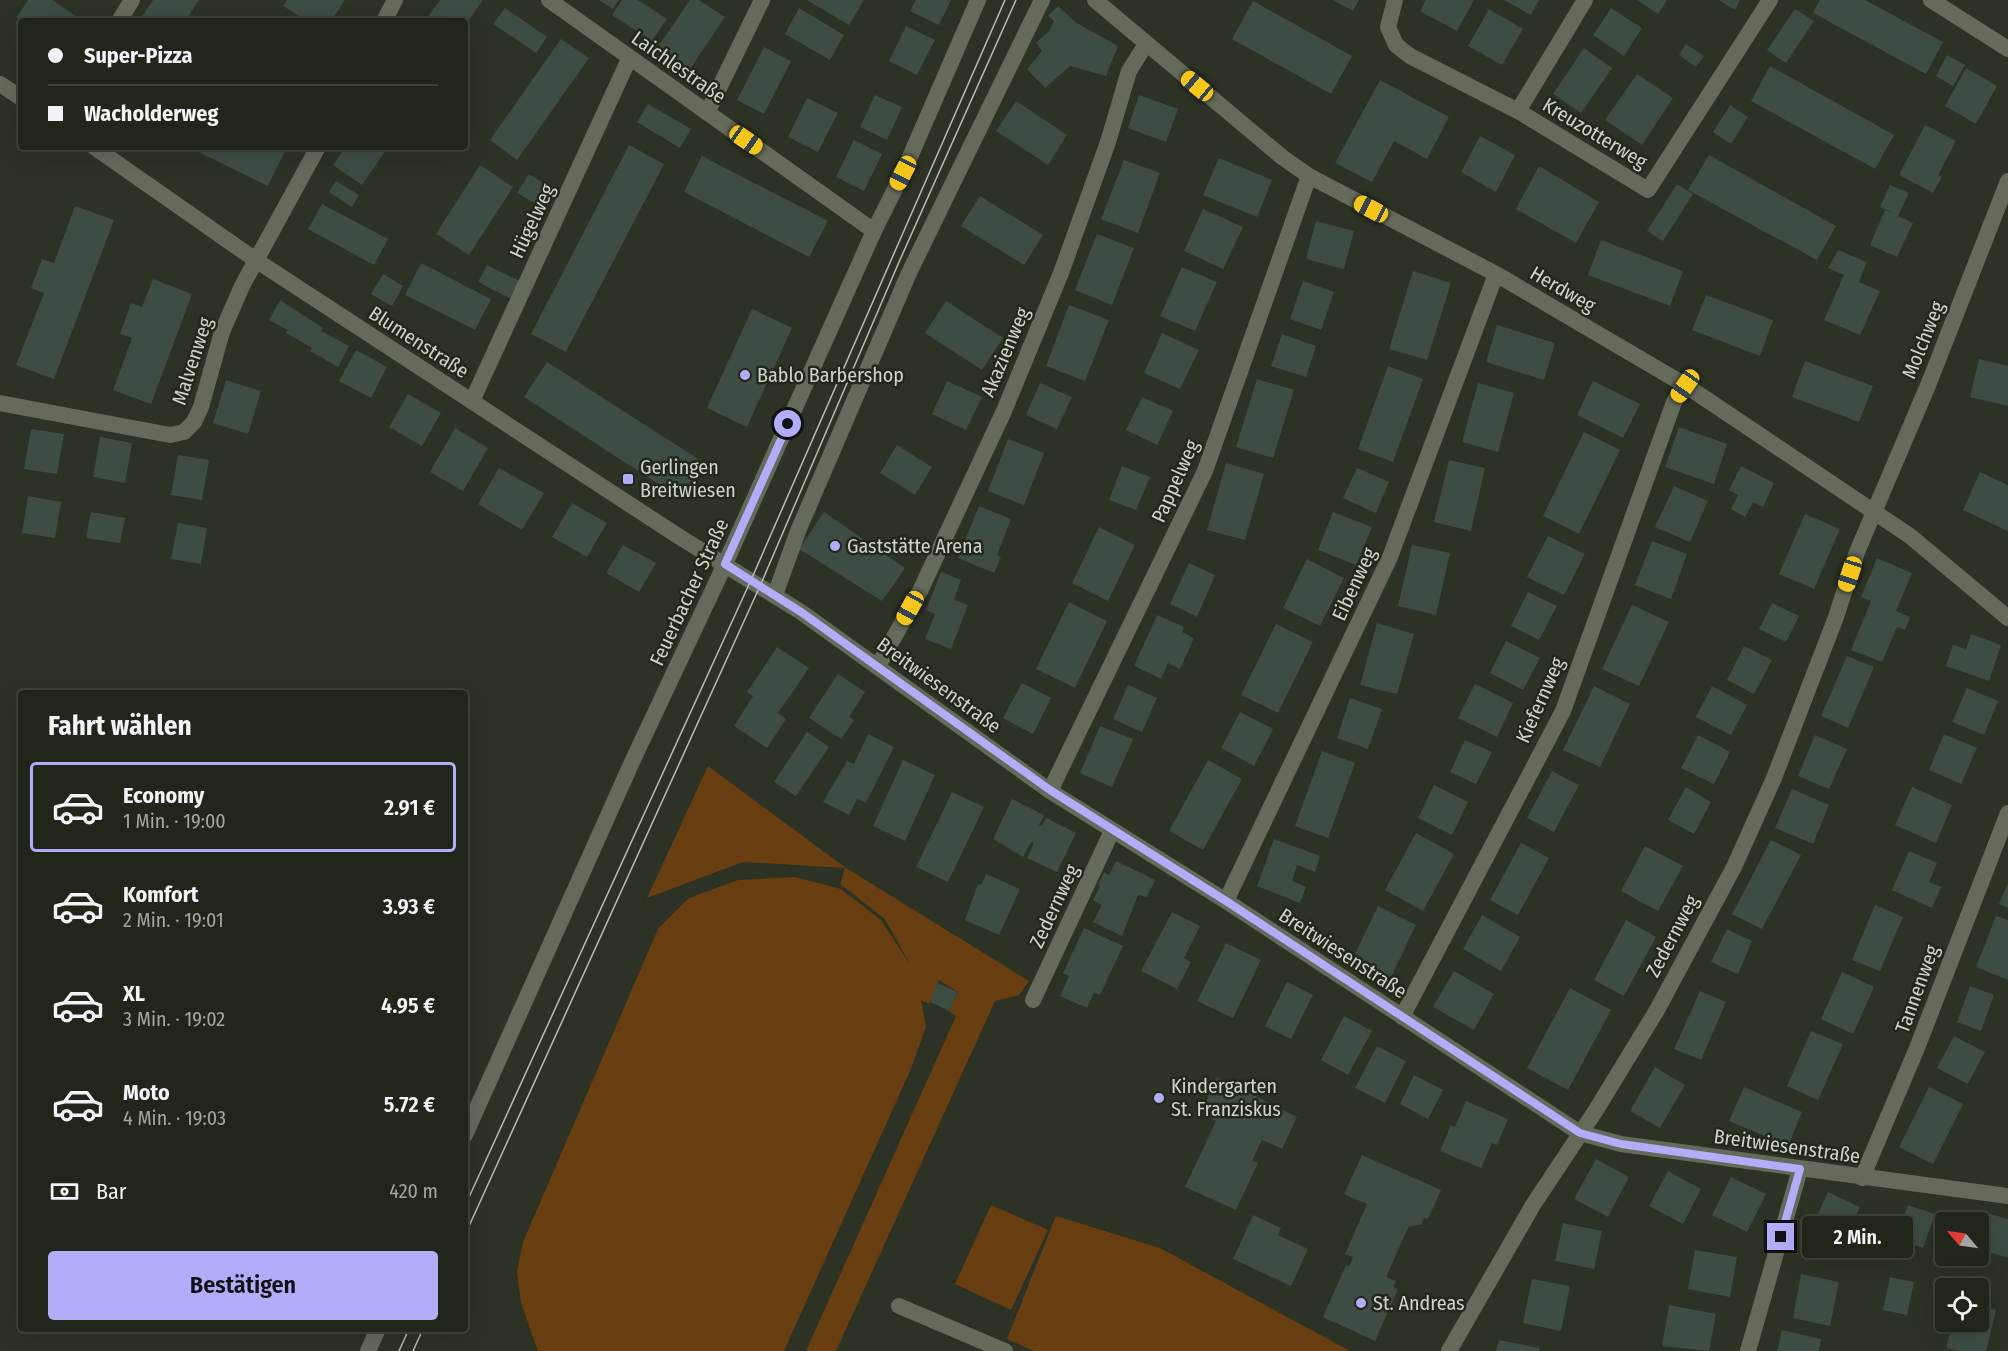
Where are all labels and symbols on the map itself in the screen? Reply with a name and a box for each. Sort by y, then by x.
street label: Laichlestraße [627,26,731,108]
car [1177,68,1217,104]
street label: Kreuzotterweg [1538,92,1652,174]
car [726,122,766,158]
car [887,153,919,193]
street label: Hügelweg [504,179,560,262]
car [1351,193,1391,225]
street label: Herdweg [1526,261,1600,318]
street label: Molchweg [1897,297,1950,382]
street label: Blumenstraße [365,301,473,383]
street label: Akazienweg [975,303,1035,400]
street label: Malvenweg [167,314,218,408]
place label: Bablo Barbershop [757,363,904,387]
car [1667,366,1703,406]
marker: Bablo Barbershop [738,368,752,382]
route start [774,410,801,437]
street label: Pappelweg [1146,435,1204,526]
place label: Gerlingen Breitwiesen [640,455,736,502]
marker: Gerlingen Breitwiesen [621,472,635,486]
street label: Feuerbacher Straße [644,515,734,669]
place label: Gaststätte Arena [847,534,982,558]
marker: Gaststätte Arena [828,539,842,553]
street label: Eibenweg [1327,543,1382,624]
car [1836,554,1864,594]
car [893,588,927,628]
street label: Breitwiesenstraße [872,632,1006,738]
street label: Kiefernweg [1510,653,1570,747]
street label: Zedernweg [1024,860,1084,952]
street label: Zedernweg [1640,890,1704,981]
street label: Breitwiesenstraße [1275,903,1411,1003]
street label: Tannenweg [1890,941,1944,1036]
place label: Kindergarten St. Franziskus [1171,1074,1281,1121]
marker: Kindergarten St. Franziskus [1152,1091,1166,1105]
street label: Breitwiesenstraße [1712,1124,1862,1168]
north arrow [1935,1212,1989,1266]
callout: 2 Min. [1802,1216,1913,1258]
route end [1767,1223,1794,1250]
place label: St. Andreas [1373,1291,1465,1315]
marker: St. Andreas [1354,1296,1368,1310]

